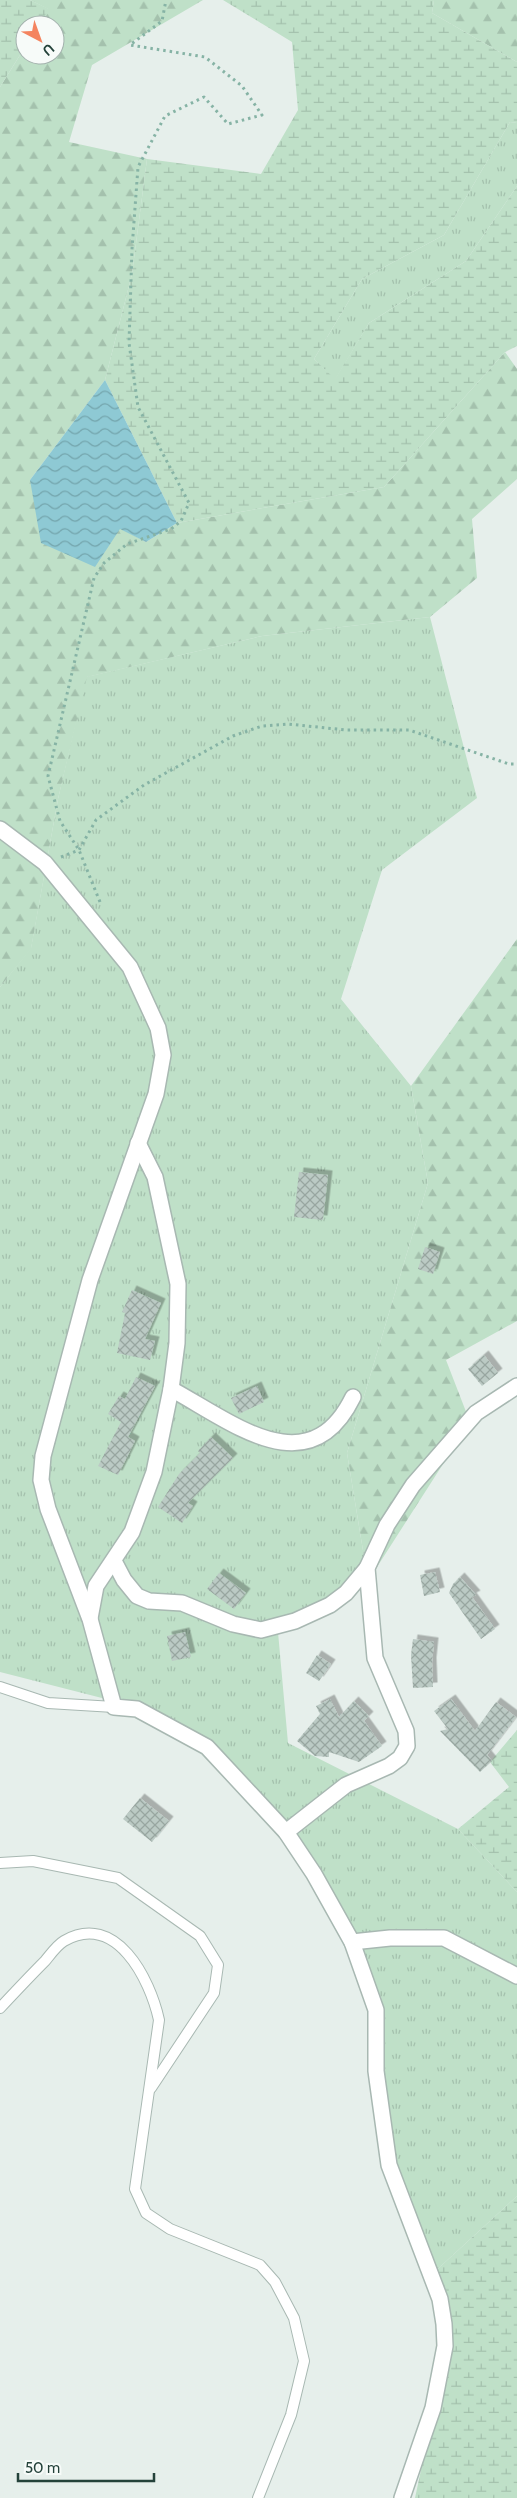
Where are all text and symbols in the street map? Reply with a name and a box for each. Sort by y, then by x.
north arrow [15,15,65,65]
text: U [39,40,58,60]
scale bar [18,2450,154,2482]
text: 50 m [25,2459,60,2477]

